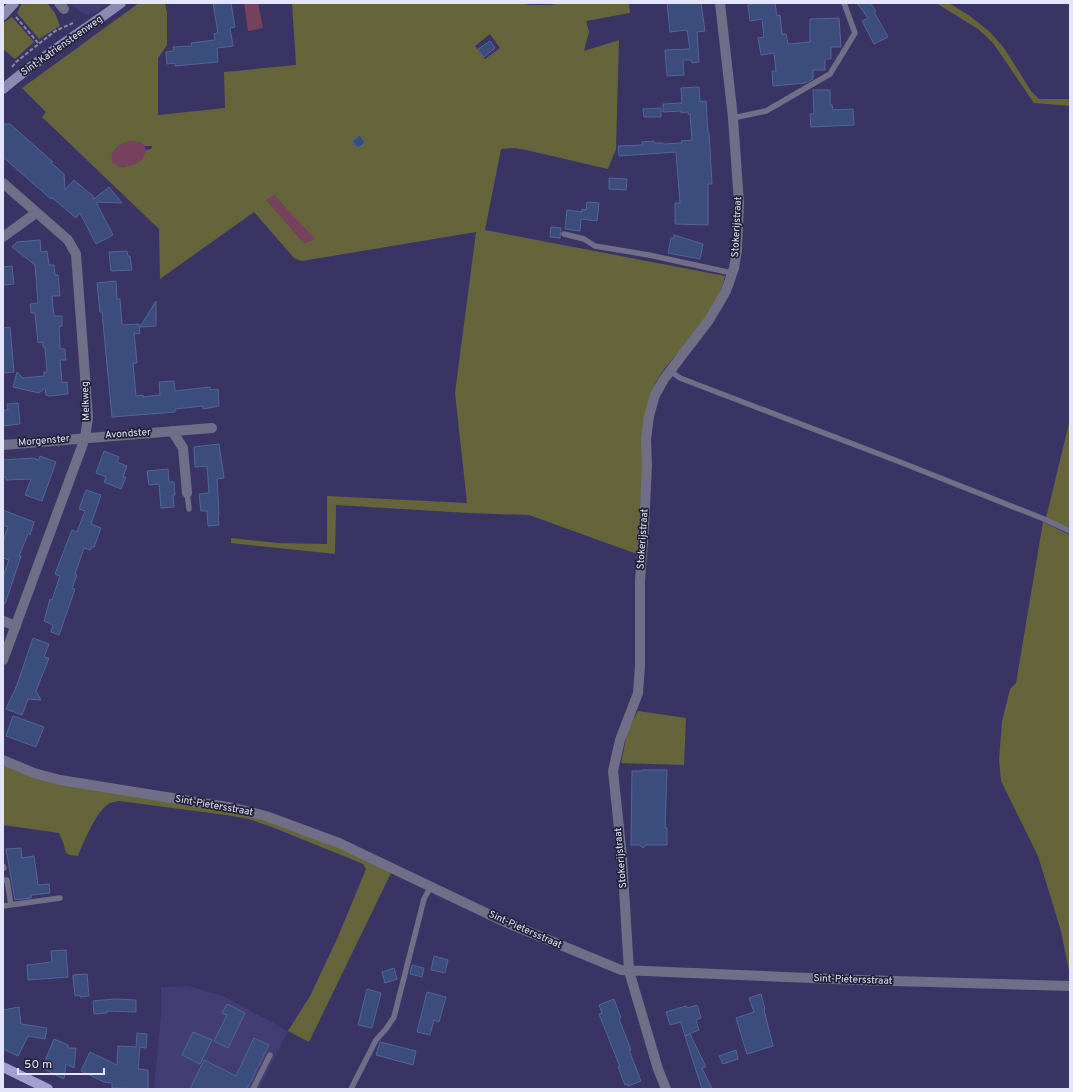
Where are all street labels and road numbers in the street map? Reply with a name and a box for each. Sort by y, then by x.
street label: Sint-Katriensteenweg [19,13,105,79]
street label: Stokerijstraat [729,196,745,258]
street label: Melkweg [79,381,93,421]
street label: Avondster [105,426,151,442]
street label: Morgenster [18,432,70,450]
street label: Stokerijstraat [634,508,652,570]
street label: Sint-Pietersstraat [174,793,254,819]
street label: Stokerijstraat [612,827,630,889]
street label: Sint-Pietersstraat [486,908,564,952]
street label: Sint-Pietersstraat [813,972,893,988]

